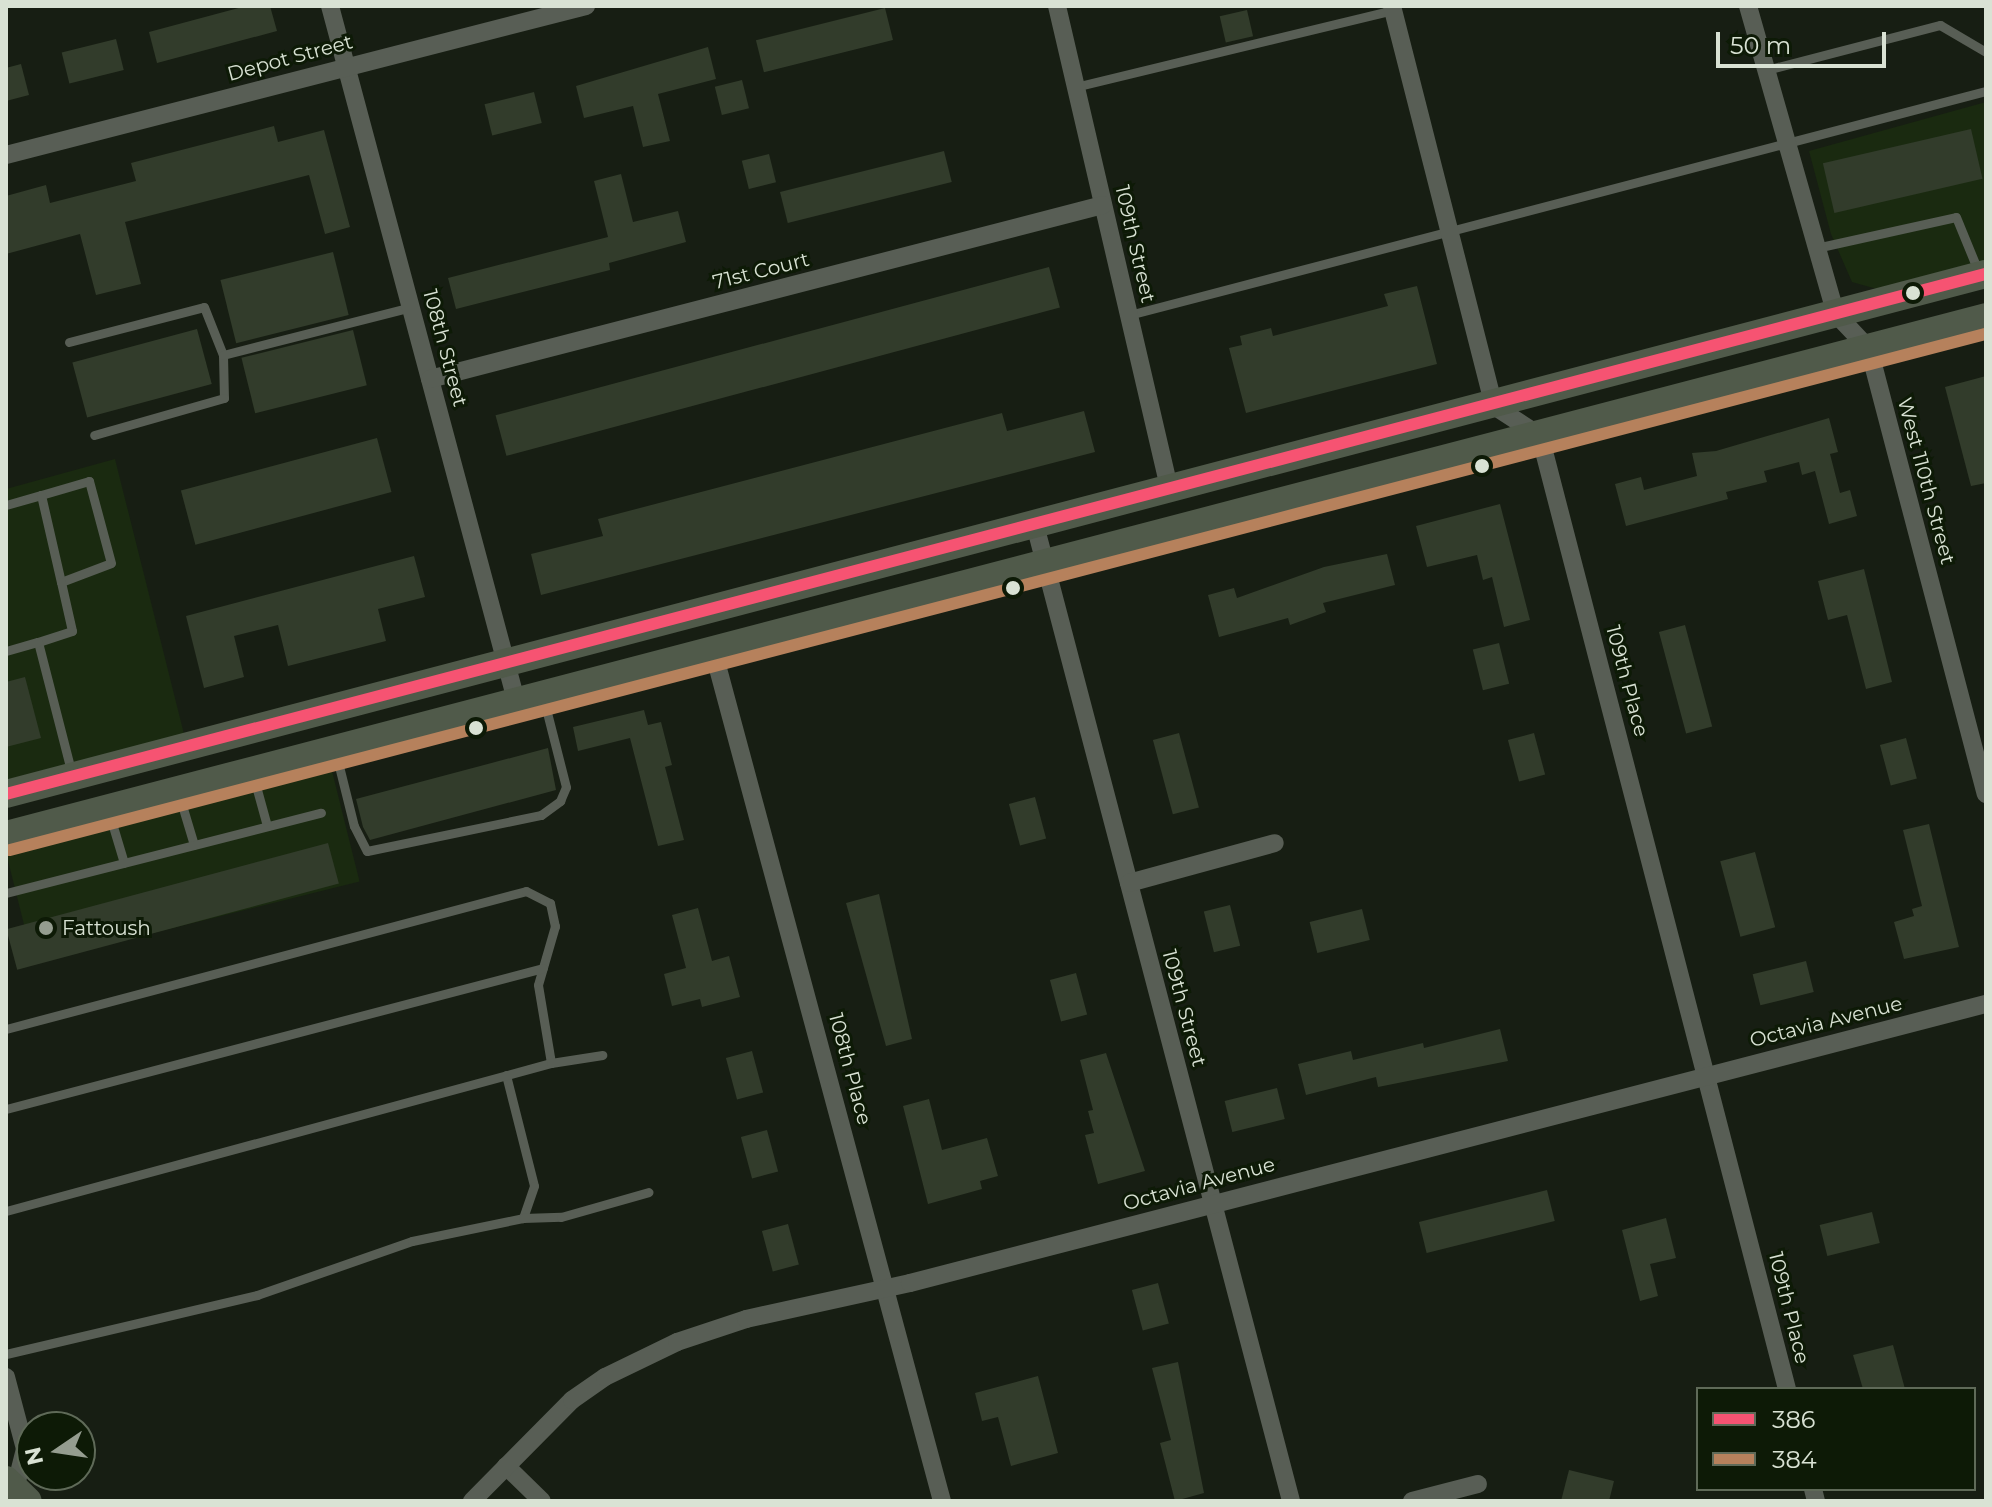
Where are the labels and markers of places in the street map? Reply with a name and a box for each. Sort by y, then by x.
unlabelled marker [1905,285,1921,301]
unlabelled marker [1474,458,1490,474]
unlabelled marker [1005,580,1021,596]
unlabelled marker [468,720,484,736]
place label: Fattoush [62,916,151,940]
marker: Fattoush [37,919,55,937]

